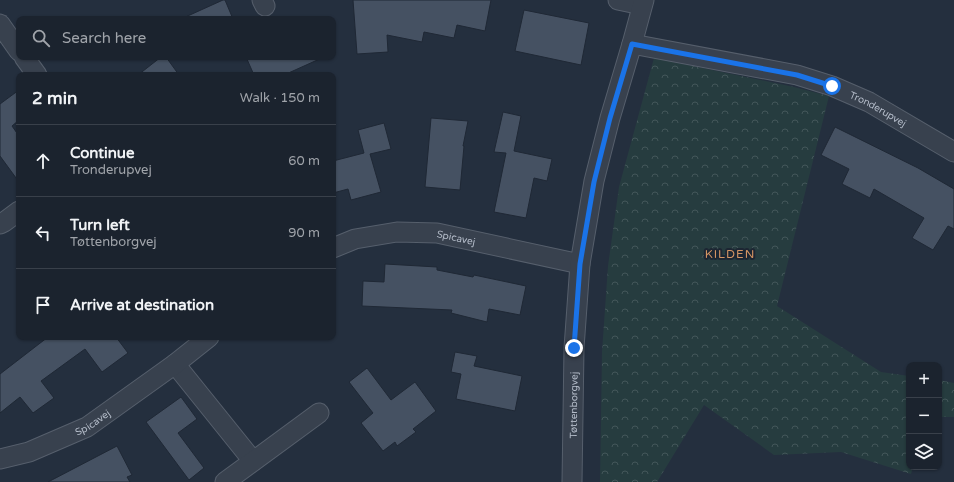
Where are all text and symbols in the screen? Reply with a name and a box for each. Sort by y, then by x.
search box [16,16,336,60]
icon: search [30,27,52,49]
text: Search here [62,29,146,47]
route start [823,77,841,95]
text: 2 min [32,88,77,109]
street label: Tronderupvej [848,89,908,130]
text: Walk · 150 m [240,90,320,106]
text: Continue [70,144,134,162]
icon: ahead [32,150,54,172]
text: 60 m [288,153,320,169]
text: Tronderupvej [70,162,152,178]
text: Turn left [70,216,130,234]
icon: left [32,222,54,244]
text: 90 m [288,225,320,241]
street label: Spicavej [436,228,476,248]
text: Tøttenborgvej [70,234,157,250]
district label: KILDEN [705,247,755,261]
icon: arrive [32,294,54,316]
text: Arrive at destination [70,296,214,314]
route end [565,339,583,357]
map controls [906,362,942,470]
button: + [906,362,942,398]
street label: Tøttenborgvej [568,372,581,438]
button: − [906,398,942,434]
street label: Spicavej [73,407,113,438]
button: layers [906,434,942,470]

